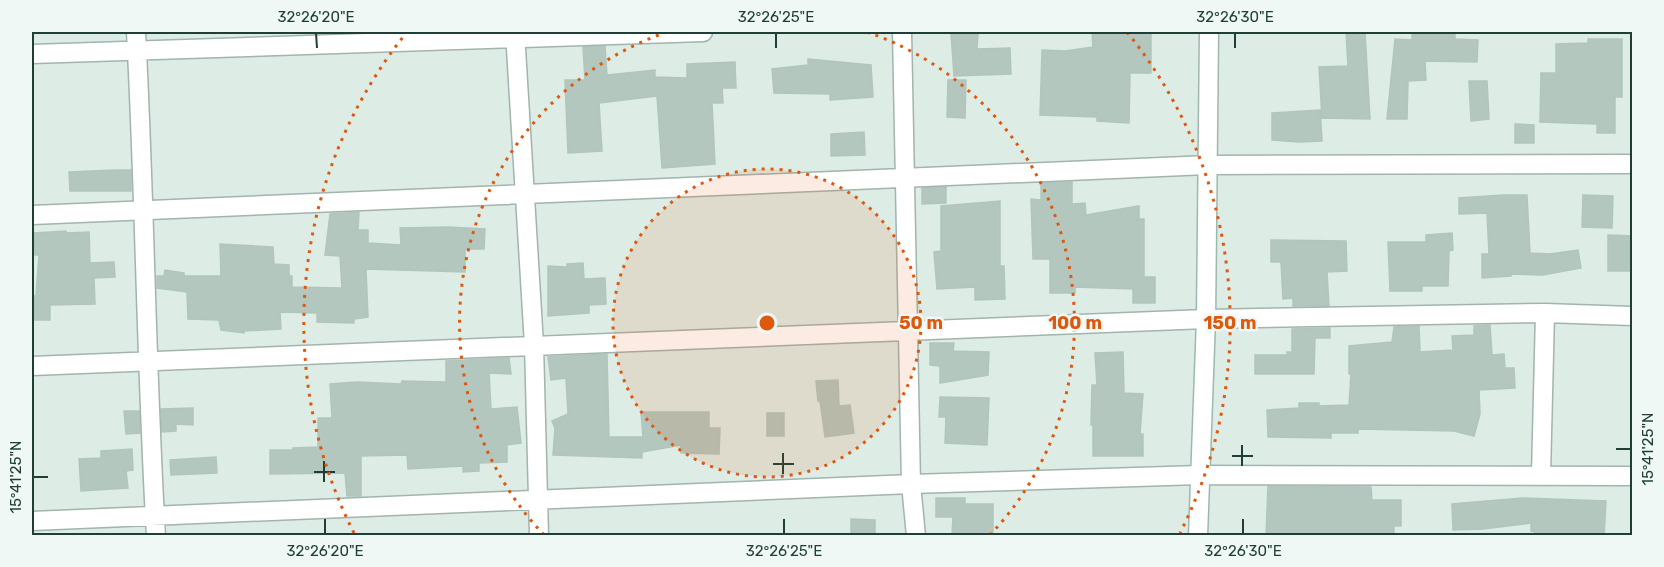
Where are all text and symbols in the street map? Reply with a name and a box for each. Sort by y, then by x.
text: 32°26'20"E [277,8,355,26]
text: 32°26'25"E [738,8,814,26]
text: 32°26'30"E [1196,8,1274,26]
text: 50 m [899,312,943,334]
text: 100 m [1048,312,1102,334]
text: 150 m [1203,312,1257,334]
centre of rings [757,313,777,333]
text: 15°41'25"N [1639,413,1657,485]
text: 15°41'25"N [7,441,25,513]
text: 32°26'20"E [286,542,364,560]
text: 32°26'25"E [746,542,822,560]
text: 32°26'30"E [1204,542,1282,560]

